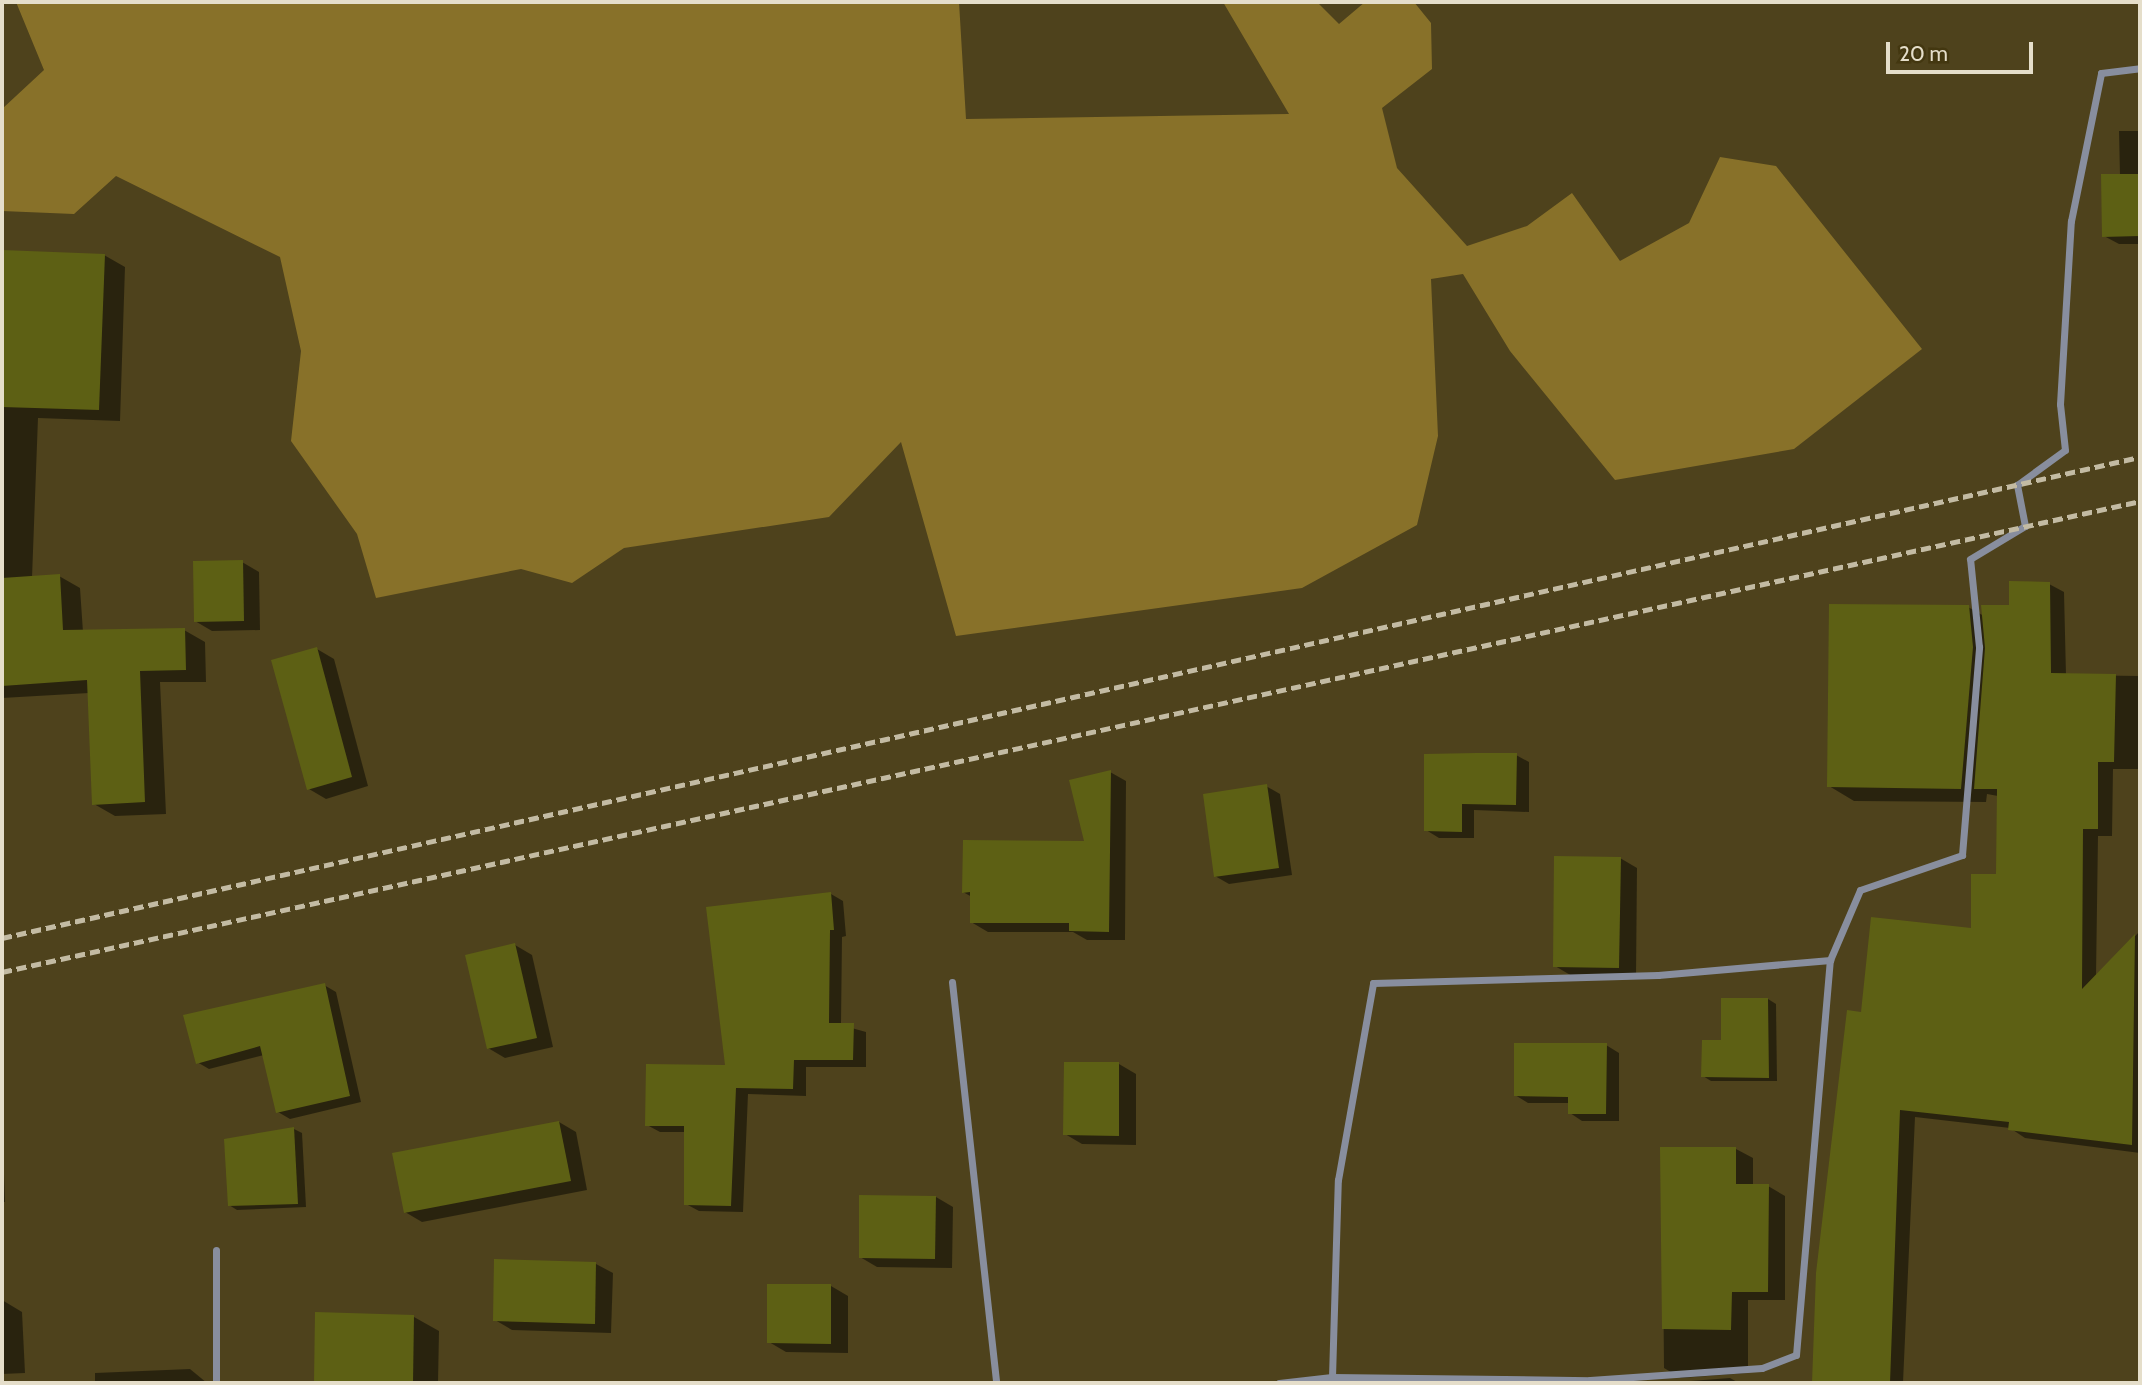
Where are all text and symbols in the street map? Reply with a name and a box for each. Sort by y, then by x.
scale bar [1890,28,2037,72]
text: 20 m [1899,41,1948,66]

